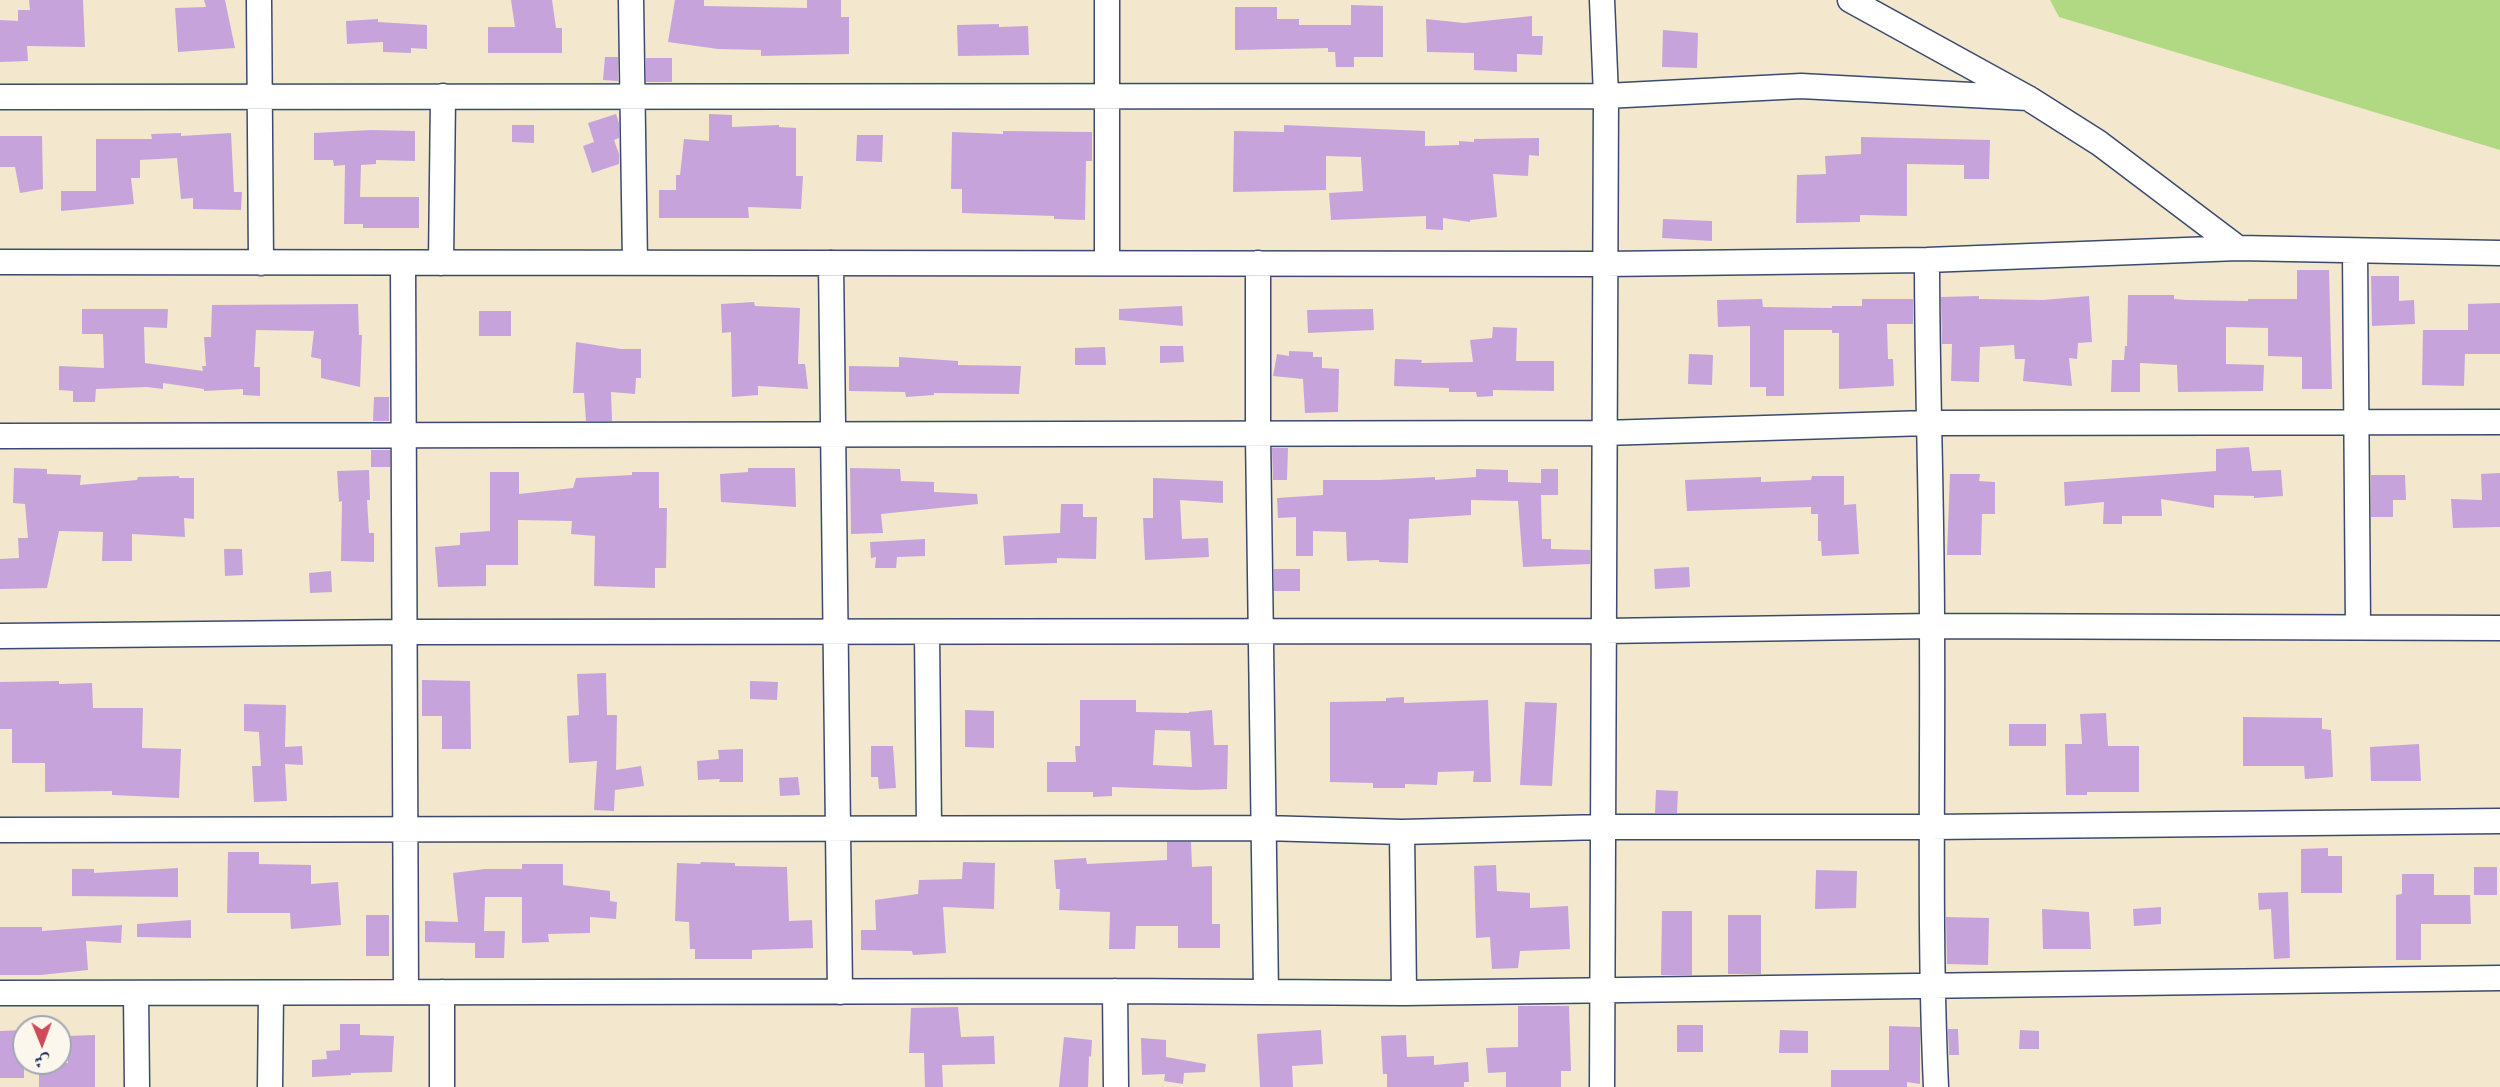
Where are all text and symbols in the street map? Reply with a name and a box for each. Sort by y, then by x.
north arrow [12,1015,72,1075]
text: ش [34,1050,50,1072]

